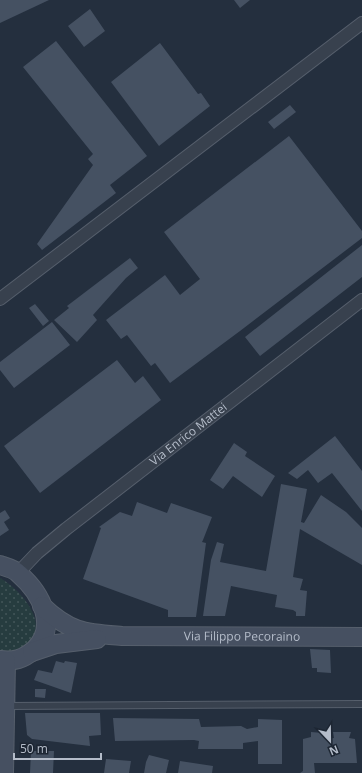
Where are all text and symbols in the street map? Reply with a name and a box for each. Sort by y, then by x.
street label: Via Enrico Mattei [146,398,230,469]
street label: Via Filippo Pecoraino [184,627,300,645]
north arrow [310,721,350,761]
scale bar [14,735,101,761]
text: 50 m [20,740,48,757]
text: N [327,742,341,759]

